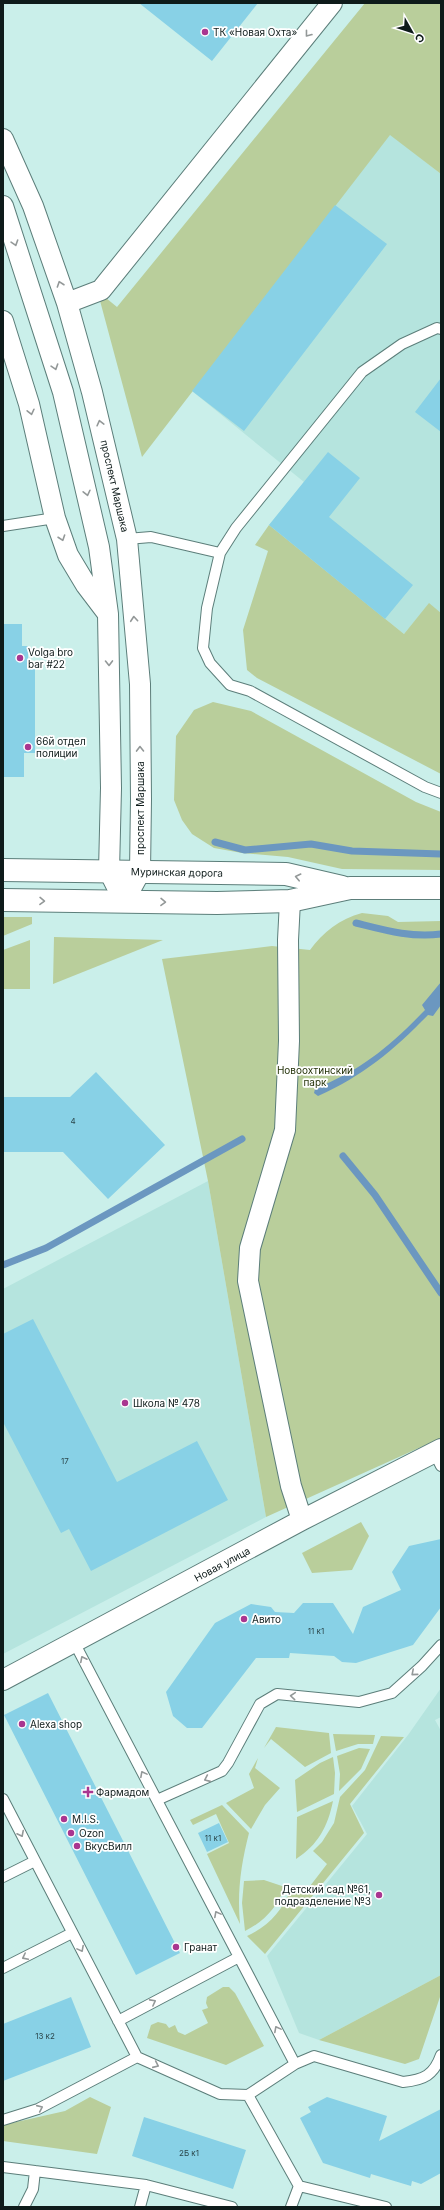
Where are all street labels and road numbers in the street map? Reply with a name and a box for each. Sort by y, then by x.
street label: проспект Маршака [99,439,131,533]
street label: проспект Маршака [134,761,146,855]
street label: Муринская дорога [131,865,223,879]
street label: Новая улица [192,1544,252,1584]

